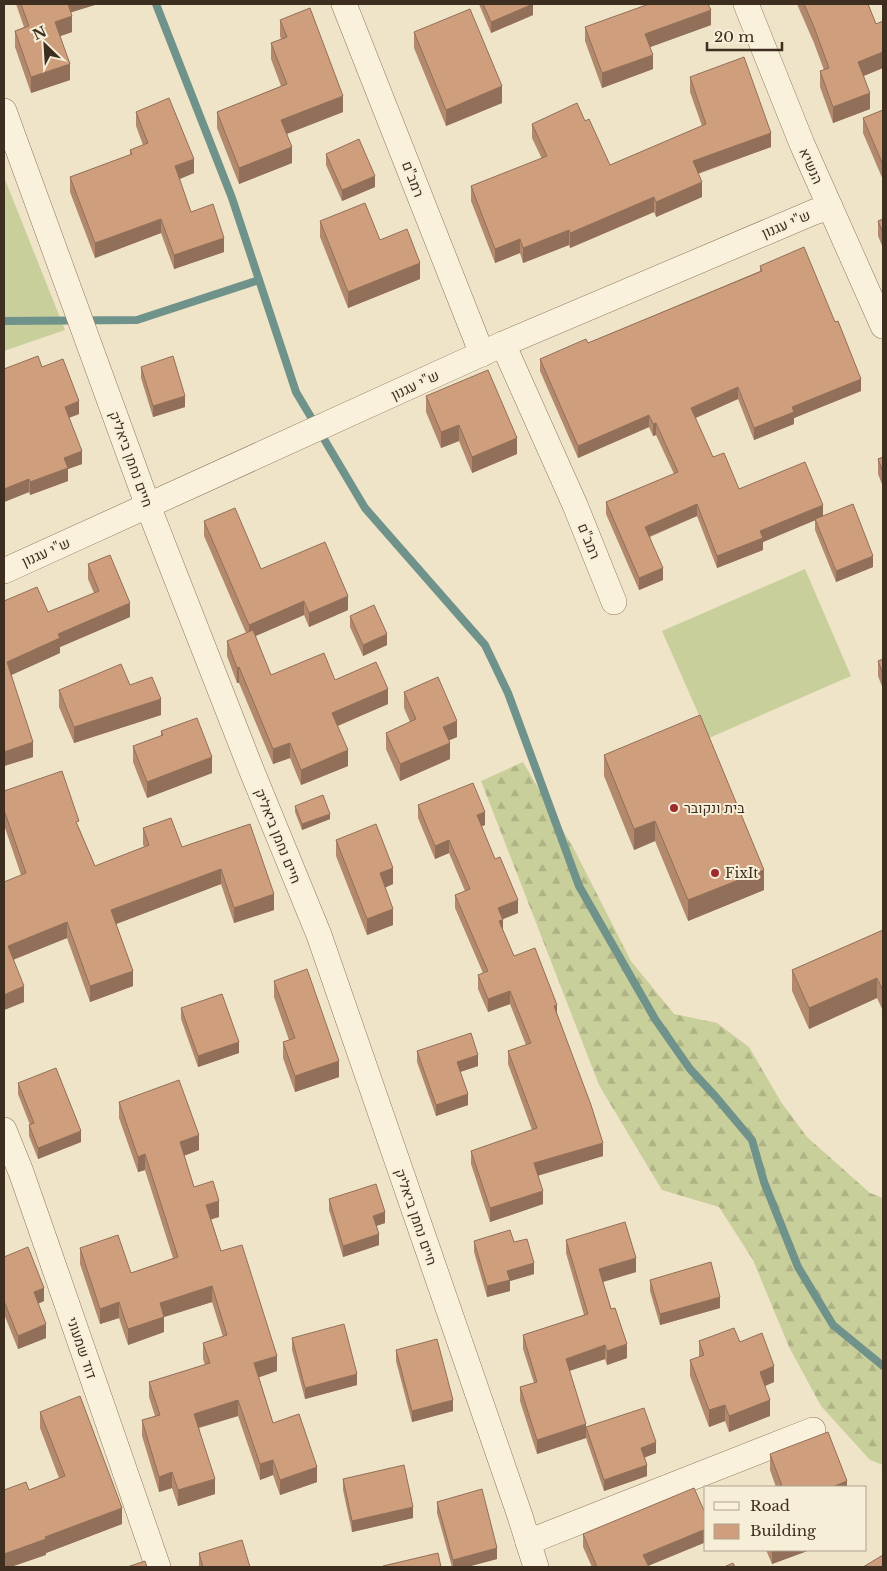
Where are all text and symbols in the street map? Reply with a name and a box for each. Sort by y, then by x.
north arrow [20,20,70,70]
scale bar [707,20,782,52]
text: N [30,22,49,44]
text: 20 m [714,27,754,46]
street label: הנשיא [795,145,827,187]
street label: רמב"ם [398,158,428,200]
street label: ש"י עגנון [759,206,813,242]
street label: ש"י עגנון [388,366,442,404]
street label: חיים נחמן ביאליק [105,408,157,510]
street label: רמב"ם [574,520,604,562]
street label: ש"י עגנון [19,533,73,571]
street label: חיים נחמן ביאליק [251,786,305,886]
place label: בית ונקובר [684,799,745,817]
marker: בית ונקובר [668,802,680,814]
place label: FixIt [725,864,759,882]
marker: FixIt [709,867,721,879]
street label: חיים נחמן ביאליק [391,1166,441,1268]
street label: דוד שמעוני [63,1315,101,1381]
legend [704,1486,867,1551]
text: Road [750,1496,790,1515]
text: Building [750,1521,817,1540]

